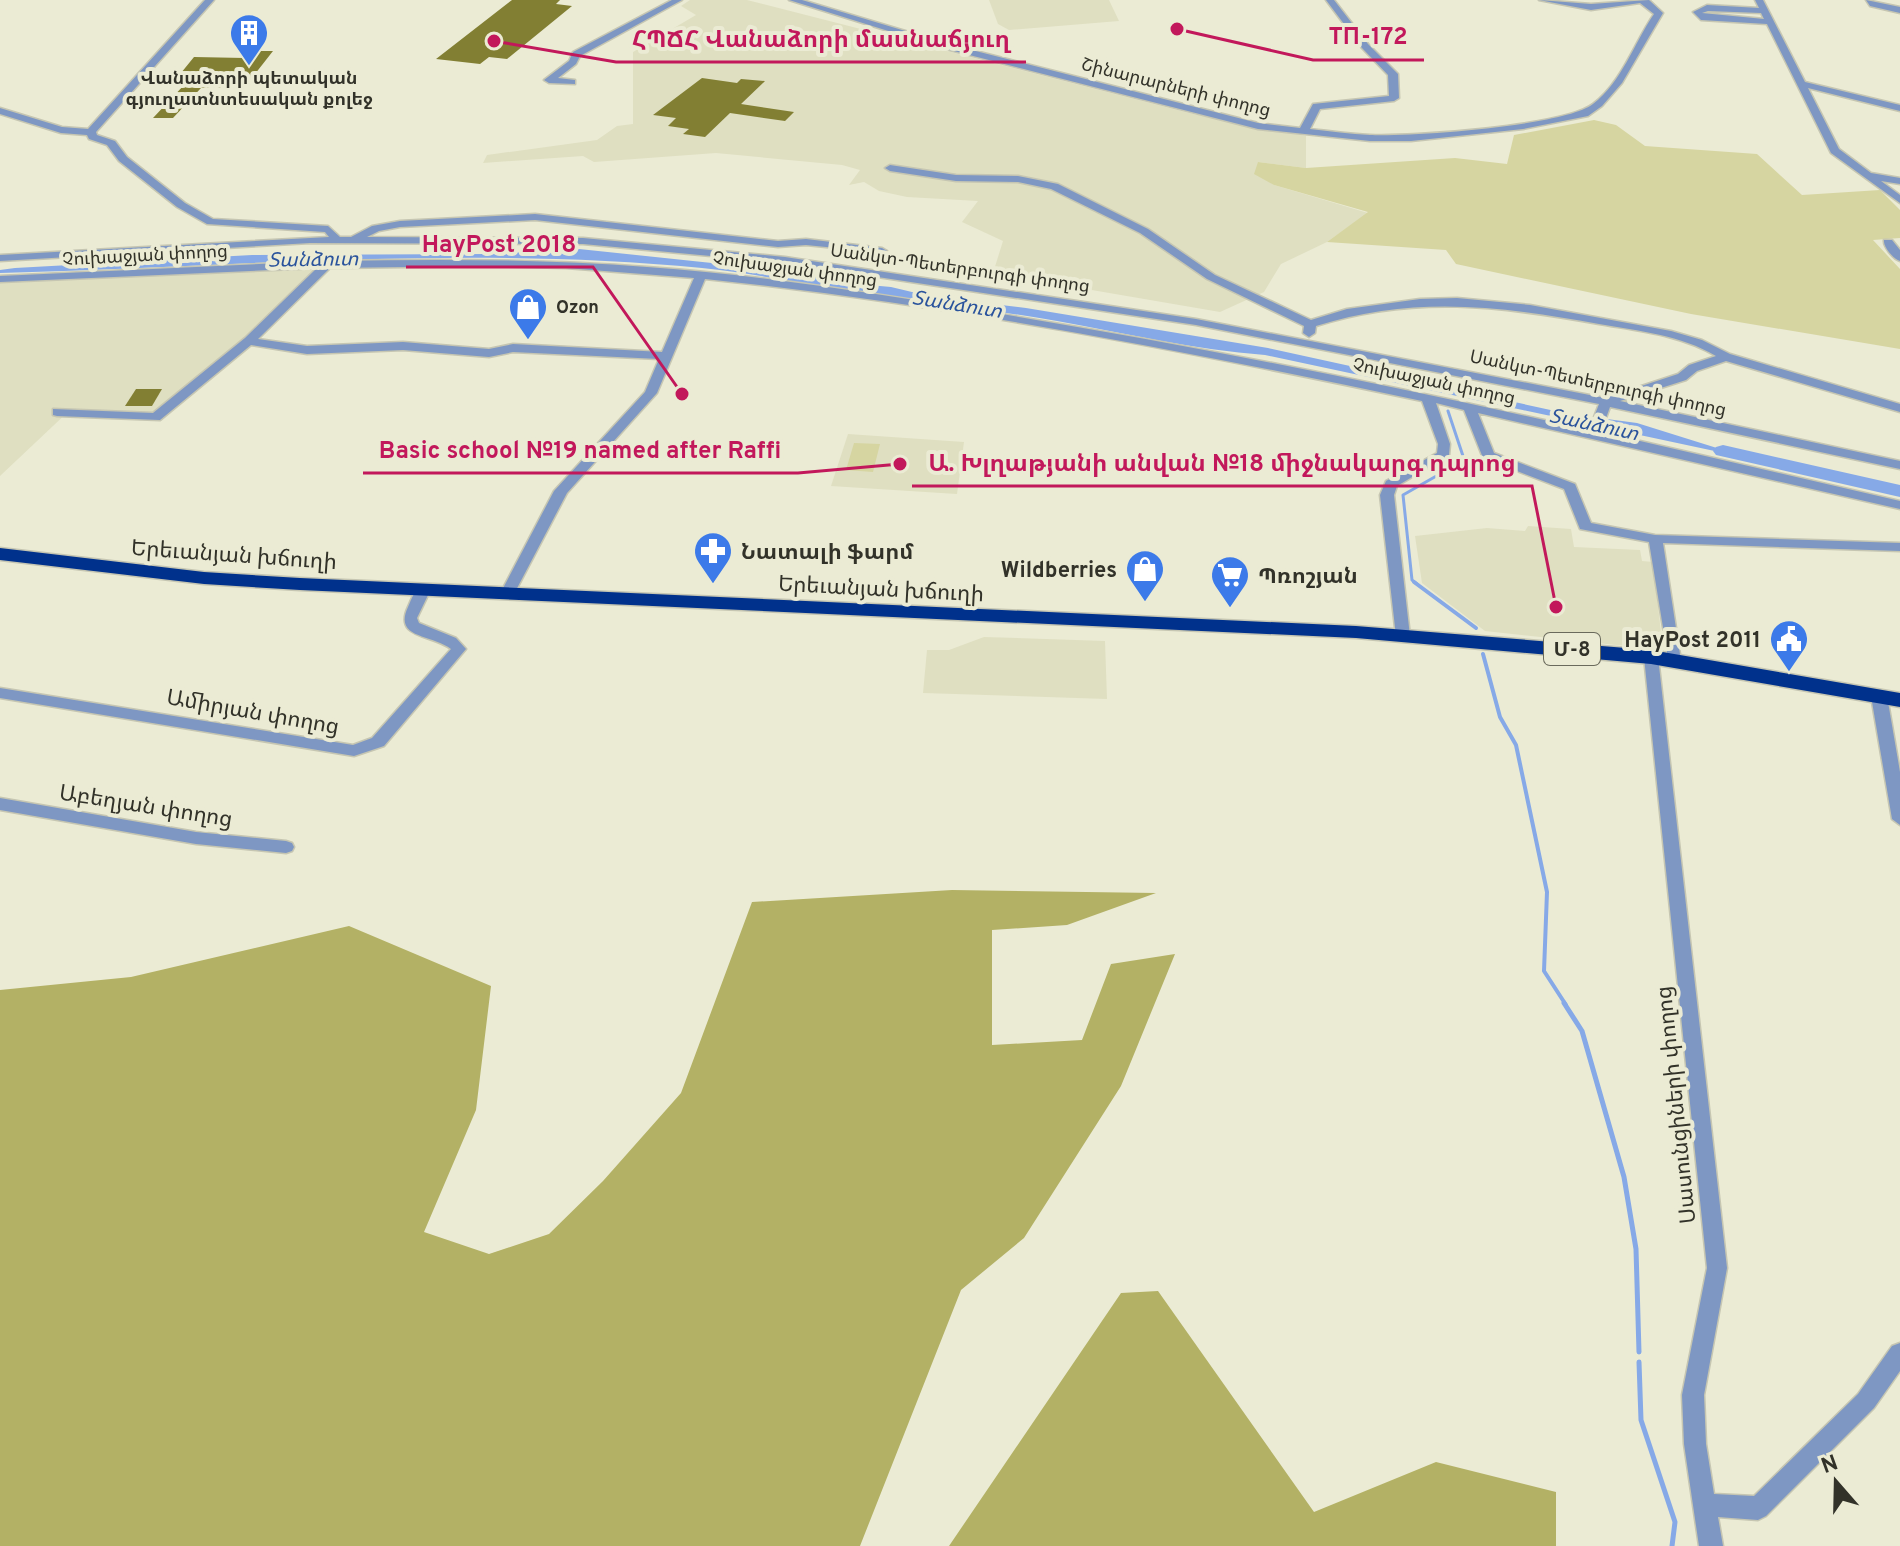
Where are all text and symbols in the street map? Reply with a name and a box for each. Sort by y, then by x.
building icon: Վանաձորի պետական գյուղատնտեսական քոլեջ [228,12,270,67]
callout: ТП-172 [1313,12,1424,60]
callout: ՀՊՃՀ Վանաձորի մասնաճյուղ [616,14,1026,62]
text: ТП-172 [1328,23,1408,53]
text: ՀՊՃՀ Վանաձորի մասնաճյուղ [632,26,1011,56]
street label: Շինարարների փողոց [1078,54,1273,123]
place label: Վանաձորի պետական գյուղատնտեսական քոլեջ [125,68,373,112]
callout: HayPost 2018 [406,219,593,267]
text: HayPost 2018 [422,231,576,261]
street label: Սանկտ-Պետերբուրգի փողոց [828,240,1091,299]
street label: Չուխաջյան փողոց [62,241,228,272]
water label: Տանձուտ [268,247,359,275]
street label: Չուխաջյան փողոց [711,248,879,293]
shop icon: Ozon [507,286,549,341]
water label: Տանձուտ [910,286,1004,326]
place label: Ozon [556,297,599,320]
street label: Սանկտ-Պետերբուրգի փողոց [1467,346,1728,423]
street label: Չուխաջյան փողոց [1350,354,1517,411]
water label: Տանձուտ [1547,404,1641,448]
callout: Basic school №19 named after Raffi [363,425,798,473]
text: Basic school №19 named after Raffi [379,437,781,467]
callout: Ա. Խլղաթյանի անվան №18 միջնակարգ դպրոց [912,438,1532,486]
text: Ա. Խլղաթյանի անվան №18 միջնակարգ դպրոց [928,450,1516,480]
pharmacy icon: Նատալի ֆարմ [692,530,734,585]
street label: Երեւանյան խճուղի [130,536,338,577]
place label: Նատալի ֆարմ [741,540,914,567]
shop icon: Wildberries [1124,548,1166,603]
supermarket icon: Պռոշյան [1209,554,1251,609]
place label: Wildberries [1001,558,1117,585]
place label: Պռոշյան [1258,564,1358,591]
street label: Երեւանյան խճուղի [777,572,985,609]
public building icon: HayPost 2011 [1768,618,1810,673]
place label: HayPost 2011 [1624,628,1761,655]
road number: Մ-8 [1544,633,1600,665]
street label: Ամիրյան փողոց [164,685,341,742]
street label: Աբեղյան փողոց [57,780,234,835]
street label: Սասունցիների փողոց [1652,984,1703,1225]
north arrow [1796,1442,1876,1522]
text: N [1818,1450,1842,1481]

